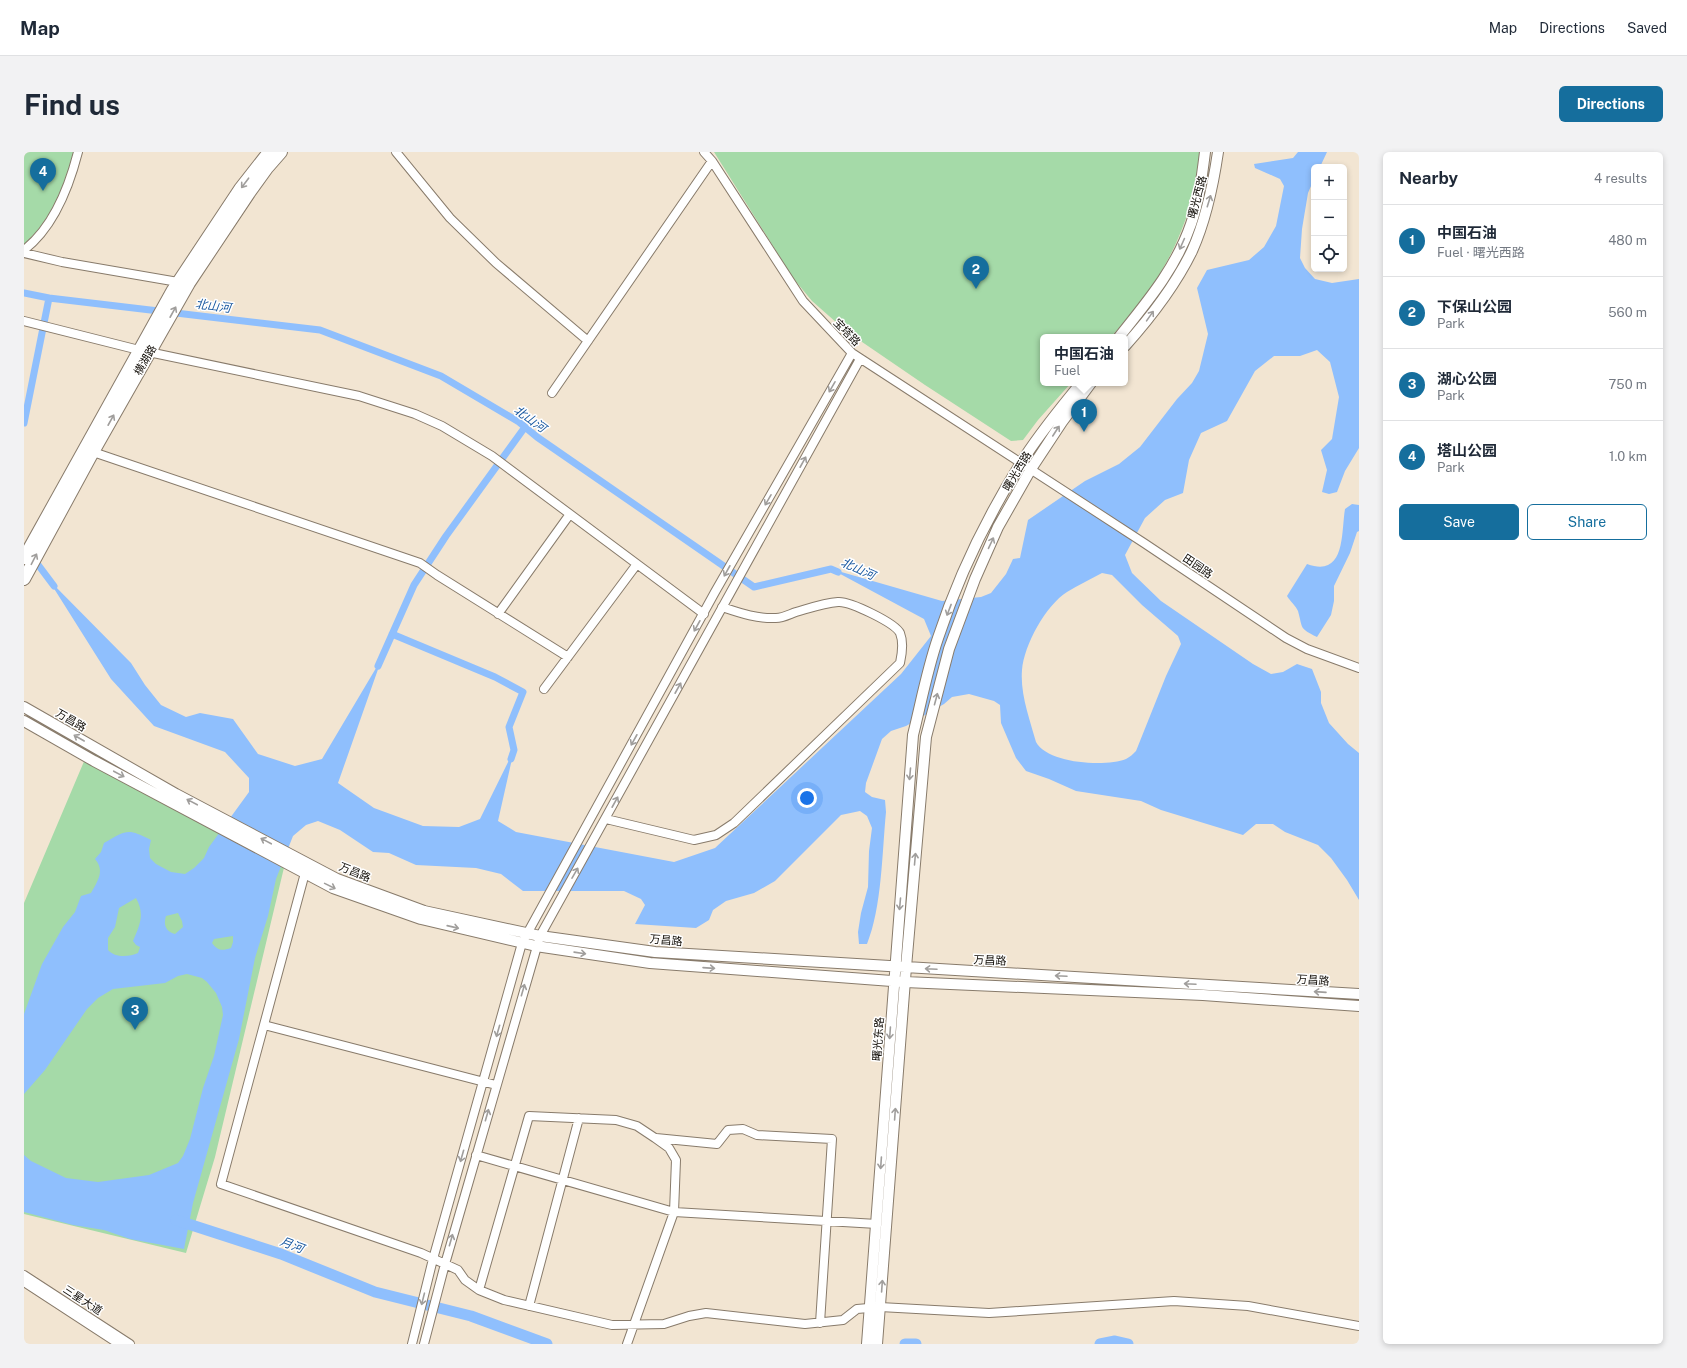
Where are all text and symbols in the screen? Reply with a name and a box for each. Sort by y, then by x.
text: Map [20,17,60,39]
text: Map [1489,20,1517,36]
text: Directions [1539,20,1605,36]
text: Saved [1627,20,1667,36]
button: Directions [1559,86,1663,122]
text: Find us [24,88,120,121]
pin: 4 [30,158,56,191]
map controls [1311,164,1347,272]
button: + [1311,164,1347,200]
text: Nearby [1399,168,1458,188]
text: 4 results [1594,171,1647,186]
street label: 曙光西路 [1186,174,1208,220]
one-way arrow [241,177,249,188]
one-way arrow [1206,195,1213,208]
button: − [1311,200,1347,236]
text: 中国石油 [1437,224,1497,241]
text: 1 [1409,233,1415,248]
text: 480 m [1608,233,1647,248]
button: locate [1311,236,1347,272]
one-way arrow [1178,237,1185,249]
text: Fuel · 曙光西路 [1437,245,1525,260]
pin: 2 [963,256,989,289]
water label: 北山河 [194,297,234,315]
text: 下保山公园 [1437,298,1512,315]
text: 2 [1408,305,1416,320]
text: 560 m [1608,305,1647,320]
one-way arrow [169,306,177,318]
one-way arrow [1146,311,1154,322]
street label: 宝塔路 [831,316,863,348]
text: Park [1437,316,1465,331]
popup [1040,334,1128,386]
street label: 横湖路 [132,343,158,377]
text: 中国石油 [1054,345,1114,362]
text: Fuel [1054,363,1080,378]
text: 湖心公园 [1437,370,1497,387]
text: 3 [1408,377,1416,392]
text: 750 m [1609,377,1647,392]
one-way arrow [828,381,836,393]
text: Park [1437,388,1465,403]
pin: 1 [1071,399,1097,432]
water label: 北山河 [511,403,550,436]
one-way arrow [108,414,115,426]
one-way arrow [1052,426,1060,437]
text: 塔山公园 [1437,442,1497,459]
street label: 曙光西路 [1001,449,1033,493]
text: 4 [1408,449,1416,464]
text: 1.0 km [1609,449,1647,464]
one-way arrow [800,456,808,468]
text: Park [1437,460,1465,475]
one-way arrow [763,494,771,506]
button: Save [1399,504,1519,540]
button: Share [1527,504,1647,540]
one-way arrow [988,538,995,550]
street label: 田园路 [1181,552,1215,580]
one-way arrow [31,553,38,565]
water label: 北山河 [839,555,879,584]
one-way arrow [723,565,730,577]
one-way arrow [944,603,952,615]
one-way arrow [692,620,700,632]
one-way arrow [674,682,682,694]
one-way arrow [933,693,940,706]
street label: 万昌路 [54,707,88,733]
one-way arrow [73,734,85,742]
one-way arrow [630,734,637,746]
one-way arrow [907,767,914,780]
one-way arrow [113,771,125,779]
your location [797,788,817,808]
one-way arrow [612,796,619,808]
one-way arrow [186,798,198,805]
one-way arrow [260,837,272,845]
one-way arrow [912,853,919,866]
street label: 万昌路 [337,860,373,884]
one-way arrow [572,867,580,879]
one-way arrow [323,883,335,890]
one-way arrow [896,897,904,910]
one-way arrow [446,923,459,931]
street label: 万昌路 [649,933,683,947]
one-way arrow [573,949,586,957]
street label: 万昌路 [973,953,1007,967]
one-way arrow [702,964,715,971]
one-way arrow [925,965,938,972]
one-way arrow [1055,973,1068,980]
street label: 万昌路 [1296,973,1330,987]
one-way arrow [1184,980,1197,988]
one-way arrow [520,984,527,997]
one-way arrow [1314,988,1327,996]
pin: 3 [122,997,148,1030]
street label: 曙光东路 [870,1017,886,1061]
one-way arrow [494,1025,501,1038]
one-way arrow [887,1026,894,1039]
one-way arrow [891,1108,898,1121]
one-way arrow [484,1109,491,1122]
one-way arrow [458,1150,465,1163]
one-way arrow [877,1156,884,1169]
water label: 月河 [278,1234,308,1257]
one-way arrow [448,1234,455,1247]
one-way arrow [878,1280,885,1293]
street label: 三星大道 [61,1283,105,1317]
one-way arrow [419,1292,426,1305]

